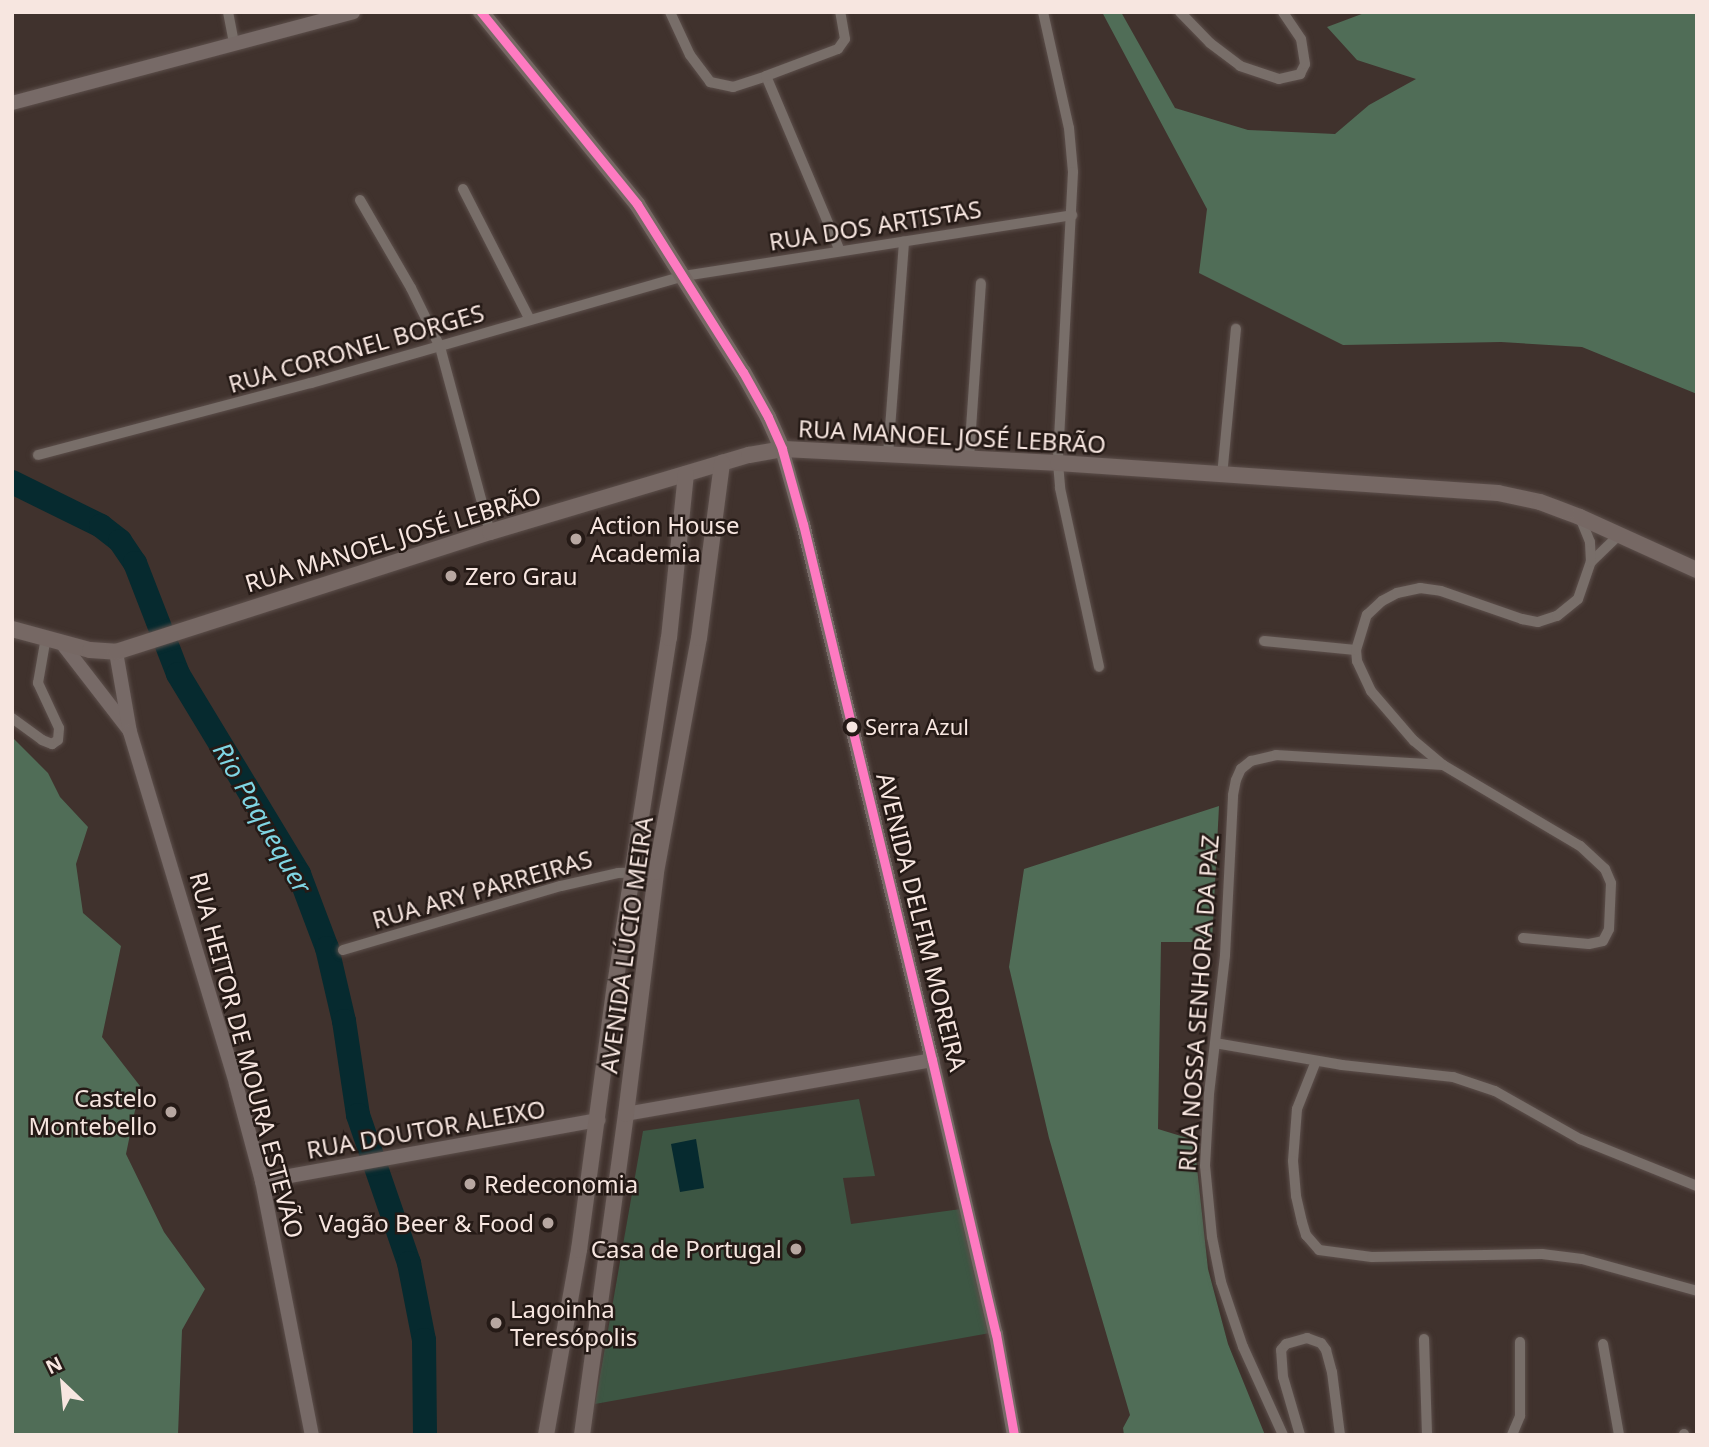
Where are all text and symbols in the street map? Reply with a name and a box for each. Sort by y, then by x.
street label: RUA DOS ARTISTAS [767,194,983,256]
street label: RUA CORONEL BORGES [225,298,487,398]
street label: RUA MANOEL JOSÉ LEBRÃO [797,414,1107,458]
street label: RUA MANOEL JOSÉ LEBRÃO [241,480,545,598]
place label: Action House Academia [590,511,739,567]
marker: Action House Academia [568,531,584,547]
place label: Zero Grau [465,562,578,590]
marker: Zero Grau [443,568,459,584]
place label: Serra Azul [865,714,969,740]
marker: Serra Azul [845,720,859,734]
water label: Rio Paquequer [206,737,318,899]
street label: AVENIDA DELFIM MOREIRA [871,770,973,1074]
street label: AVENIDA LÚCIO MEIRA [594,815,658,1075]
street label: RUA NOSSA SENHORA DA PAZ [1172,834,1224,1172]
street label: RUA ARY PARREIRAS [369,844,595,934]
street label: RUA HEITOR DE MOURA ESTEVÃO [184,869,310,1241]
place label: Castelo Montebello [28,1084,157,1140]
street label: RUA DOUTOR ALEIXO [304,1094,548,1164]
marker: Castelo Montebello [163,1104,179,1120]
place label: Redeconomia [484,1170,638,1198]
marker: Redeconomia [462,1176,478,1192]
place label: Vagão Beer & Food [319,1209,534,1237]
marker: Vagão Beer & Food [540,1215,556,1231]
place label: Casa de Portugal [591,1235,782,1263]
marker: Casa de Portugal [788,1241,804,1257]
place label: Lagoinha Teresópolis [510,1295,637,1351]
marker: Lagoinha Teresópolis [488,1315,504,1331]
north arrow [28,1349,98,1419]
text: N [41,1350,66,1380]

